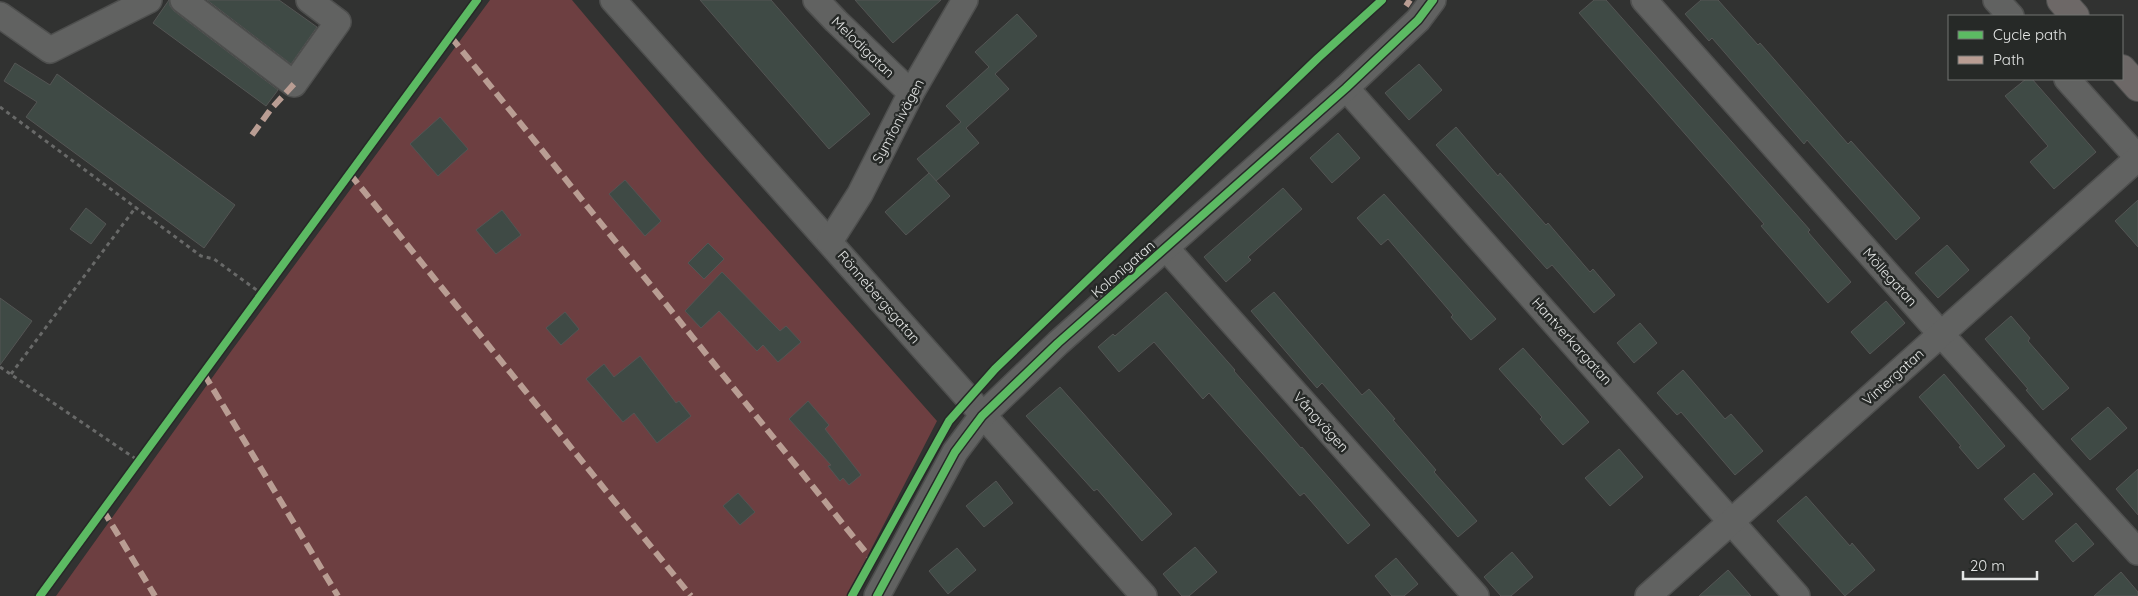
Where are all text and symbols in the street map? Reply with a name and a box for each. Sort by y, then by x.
street label: Melodigatan [828,12,898,82]
legend [1948,15,2123,80]
text: Cycle path [1993,25,2067,44]
text: Path [1993,50,2025,69]
street label: Symfonivägen [868,76,928,166]
street label: Kolonigatan [1087,236,1159,302]
street label: Möllegatan [1859,244,1921,310]
street label: Rönnebergsgatan [834,247,924,347]
street label: Hantverkargatan [1528,294,1616,388]
street label: Vintergatan [1859,345,1927,409]
street label: Vångvägen [1289,388,1353,456]
scale bar [1963,548,2037,580]
text: 20 m [1970,556,2005,575]

